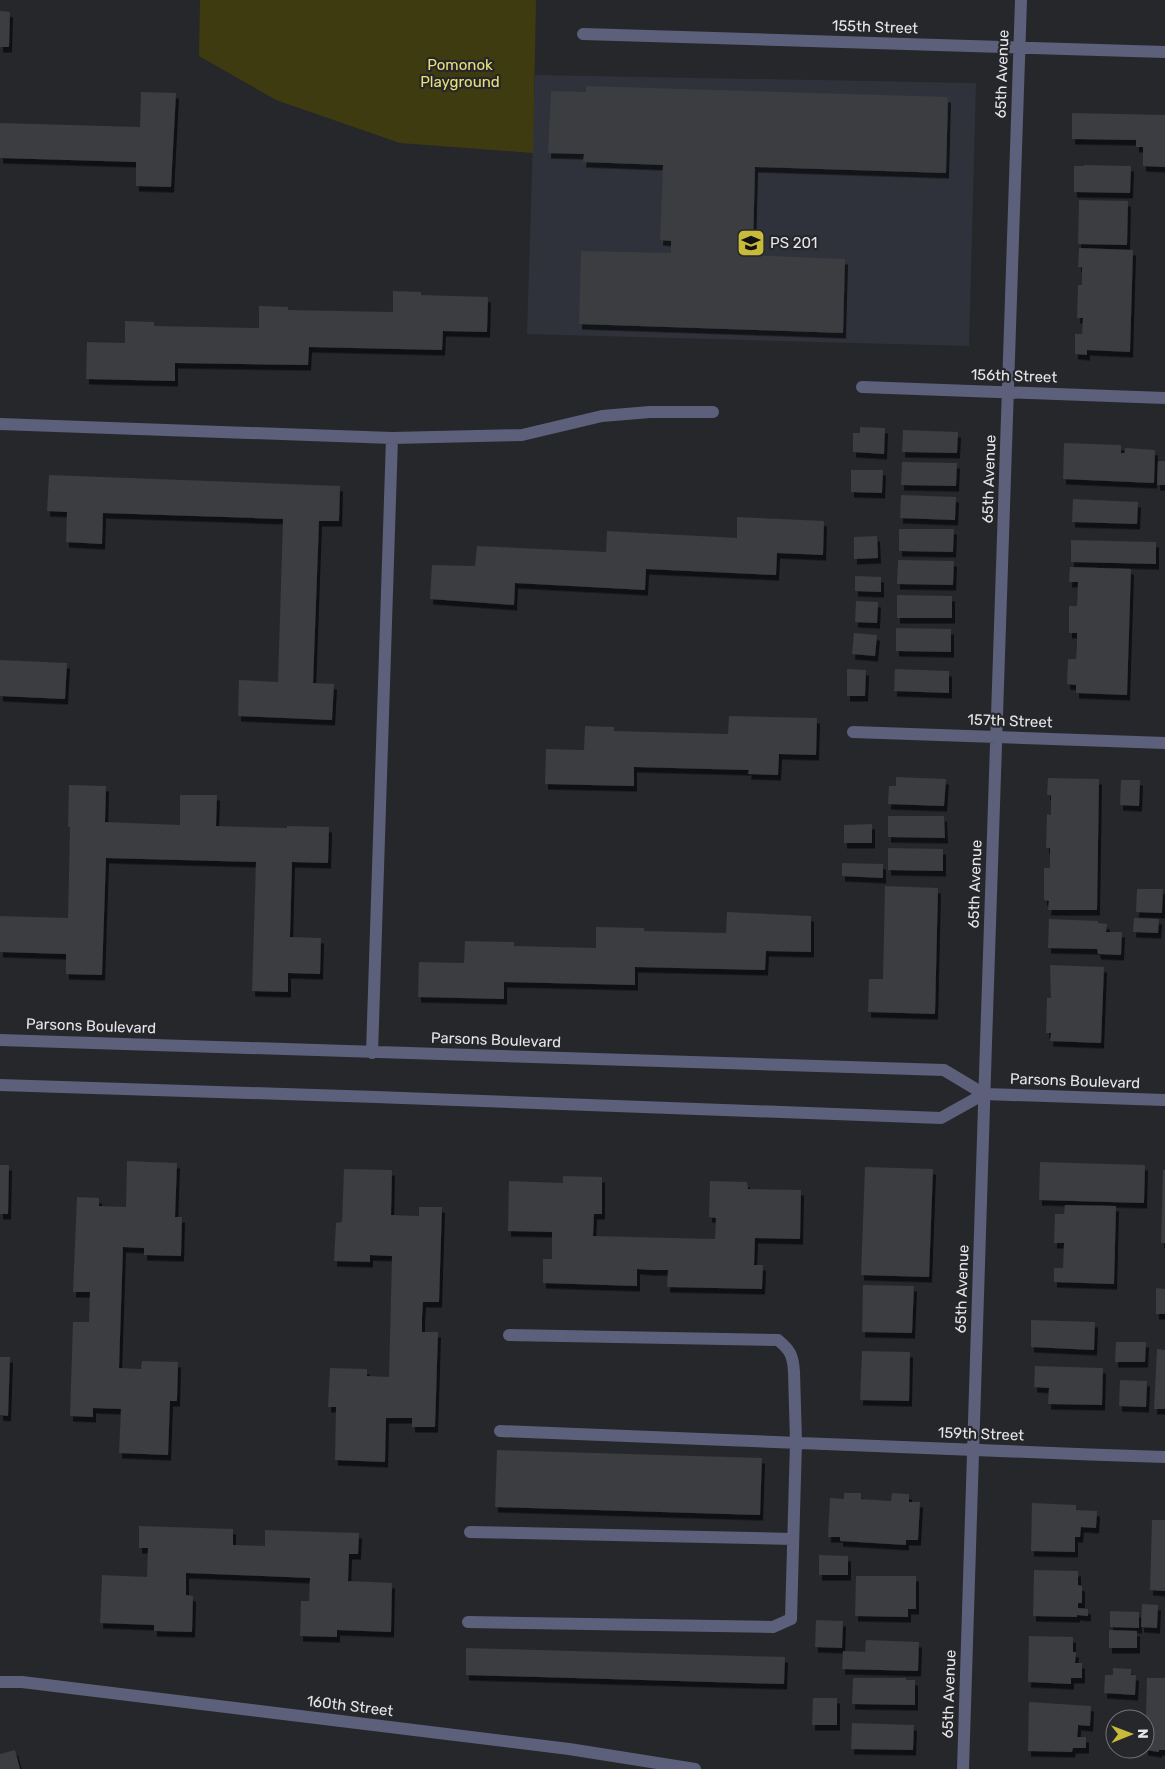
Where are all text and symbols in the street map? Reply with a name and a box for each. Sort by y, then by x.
street label: 155th Street [832,16,919,38]
street label: 65th Avenue [991,29,1013,119]
park label: Pomonok Playground [420,56,500,91]
school or university icon: PS 201 [736,228,766,258]
place label: PS 201 [770,234,817,252]
street label: 156th Street [971,365,1058,387]
street label: 65th Avenue [978,434,1000,524]
street label: 157th Street [967,711,1053,731]
street label: 65th Avenue [964,839,986,929]
street label: Parsons Boulevard [26,1015,156,1037]
street label: Parsons Boulevard [431,1029,561,1051]
street label: Parsons Boulevard [1010,1070,1140,1092]
street label: 65th Avenue [951,1244,973,1334]
street label: 159th Street [938,1424,1025,1445]
street label: 65th Avenue [938,1649,960,1739]
street label: 160th Street [306,1692,394,1720]
north arrow [1105,1709,1155,1759]
text: N [1134,1729,1151,1739]

